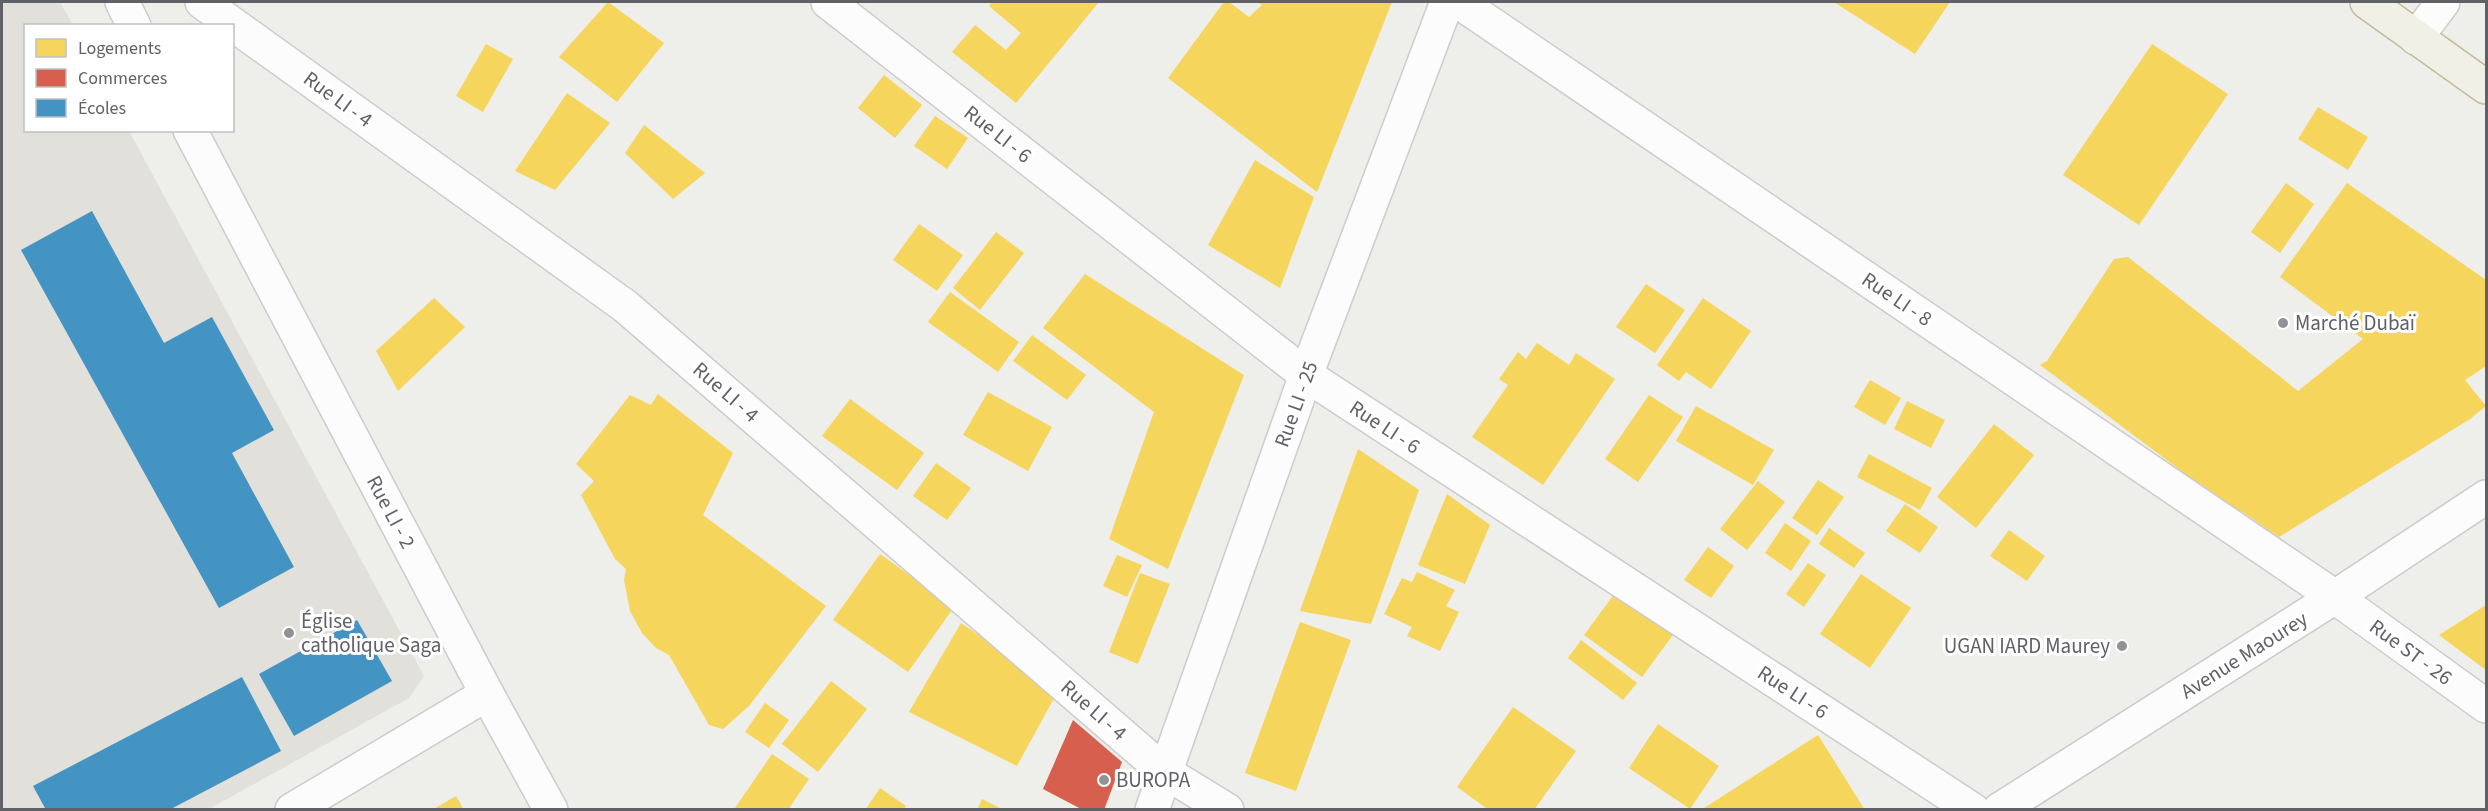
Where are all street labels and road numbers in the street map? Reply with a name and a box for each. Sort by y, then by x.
street label: Rue LI - 4 [297,64,379,134]
street label: Rue LI - 6 [958,98,1038,170]
street label: Rue LI - 8 [1856,264,1938,334]
street label: Rue LI - 4 [686,355,766,429]
street label: Rue LI - 25 [1267,357,1325,451]
street label: Rue LI - 6 [1344,393,1426,461]
street label: Rue LI - 2 [359,470,423,554]
street label: Avenue Maourey [2175,604,2314,706]
street label: Rue ST - 26 [2363,612,2459,692]
street label: Rue LI - 6 [1752,658,1834,726]
street label: Rue LI - 4 [1054,673,1134,747]

